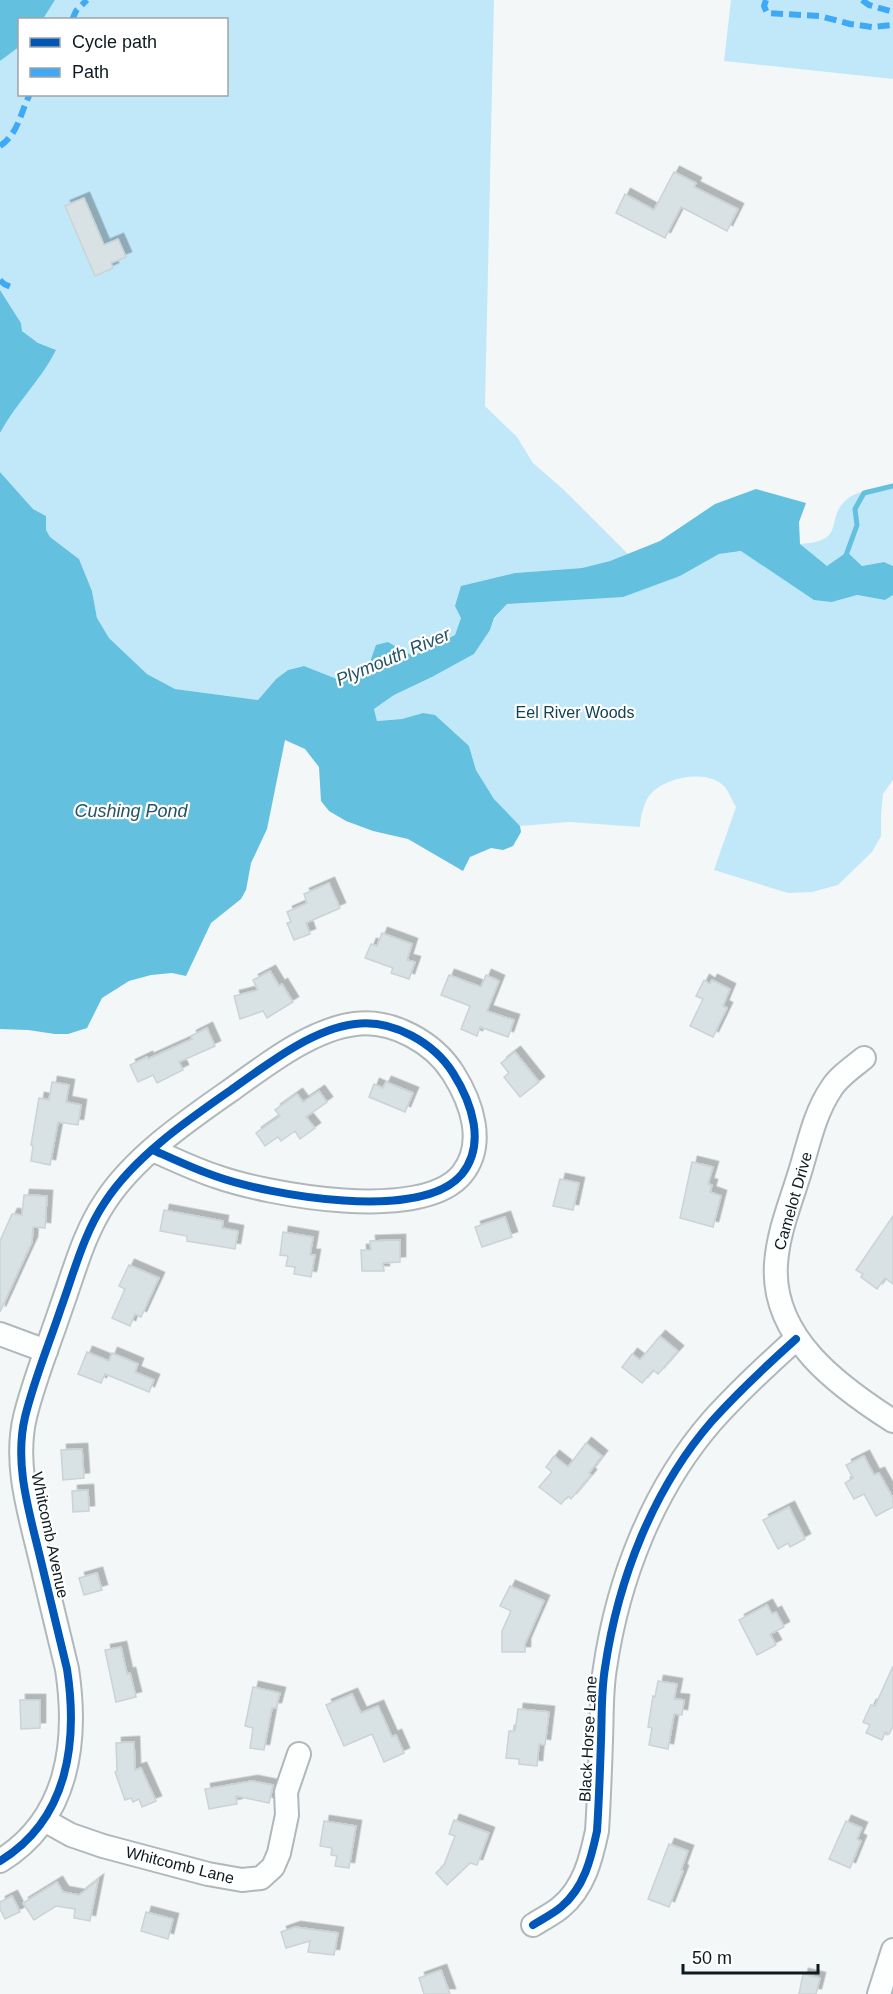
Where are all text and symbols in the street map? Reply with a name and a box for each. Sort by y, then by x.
legend [18,18,228,96]
text: Cycle path [72,32,157,52]
text: Path [72,62,109,82]
water label: Plymouth River [333,624,454,690]
park label: Eel River Woods [516,704,634,721]
water label: Cushing Pond [74,801,189,821]
street label: Camelot Drive [771,1150,815,1252]
street label: Whitcomb Avenue [28,1470,72,1600]
street label: Black Horse Lane [576,1675,600,1803]
street label: Whitcomb Lane [124,1843,236,1887]
scale bar [683,1937,818,1975]
text: 50 m [692,1948,732,1968]

